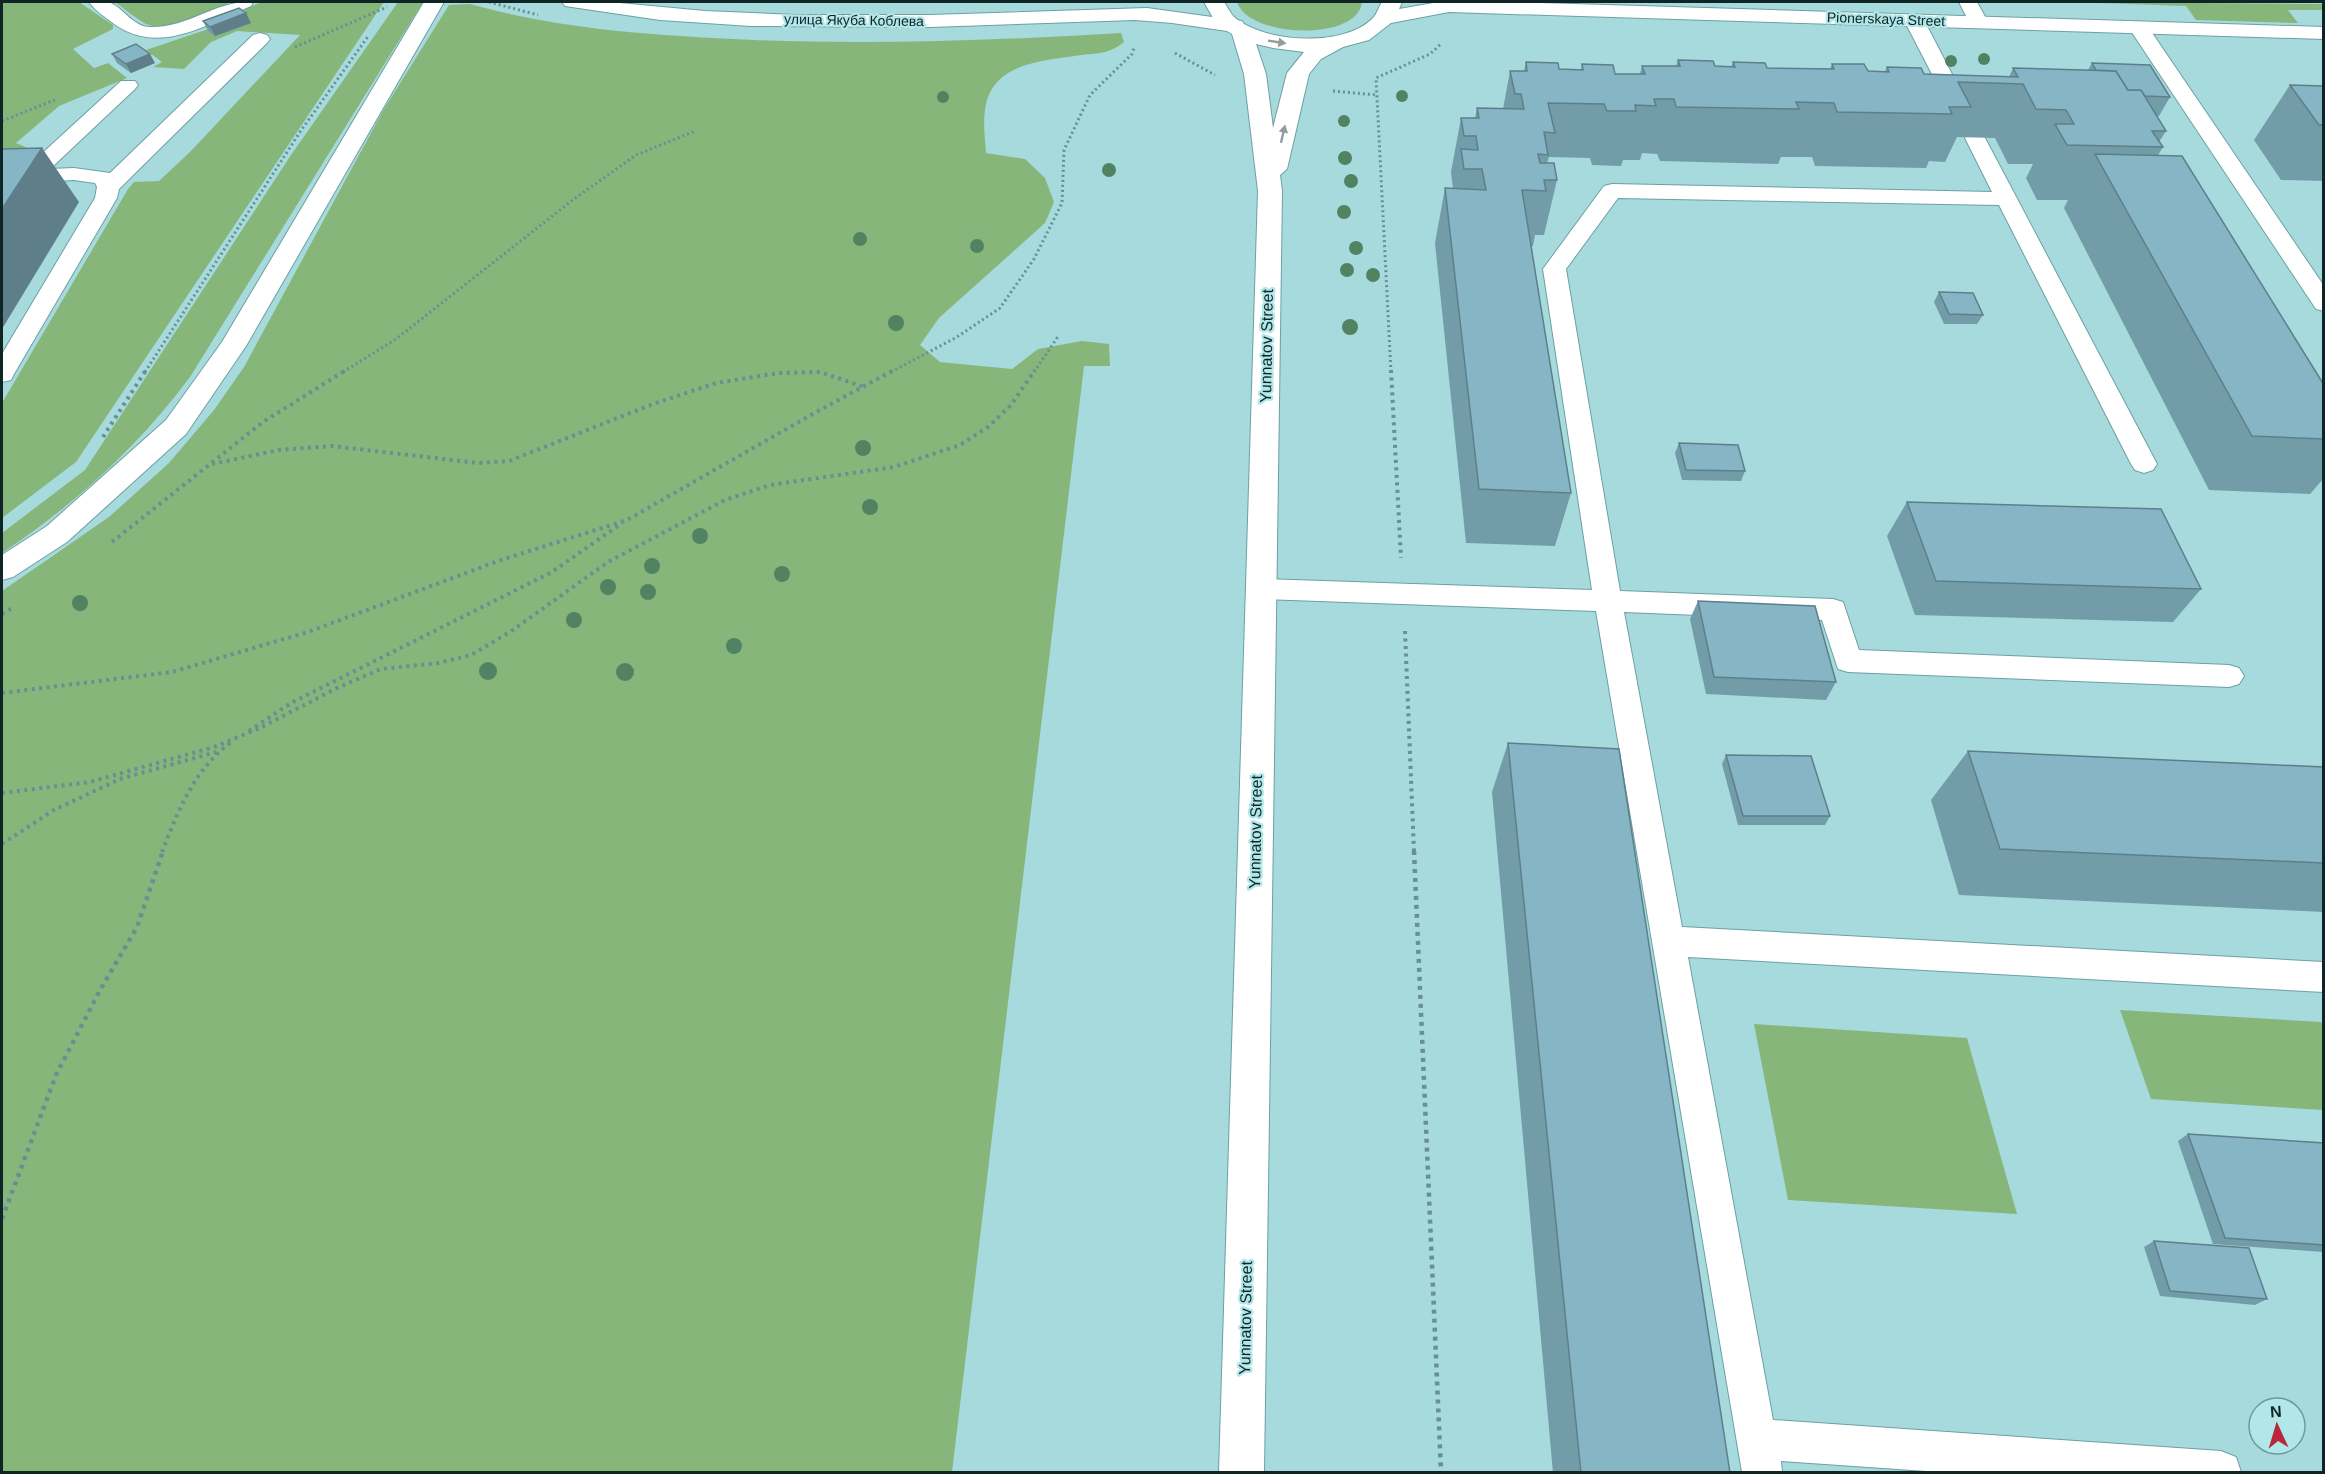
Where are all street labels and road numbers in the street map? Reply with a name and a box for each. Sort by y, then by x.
street label: Pionerskaya Street [1827,9,1945,29]
street label: улица Якуба Коблева [784,11,924,29]
street label: Yunnatov Street [1257,288,1276,403]
street label: Yunnatov Street [1246,774,1265,889]
street label: Yunnatov Street [1236,1260,1255,1375]

